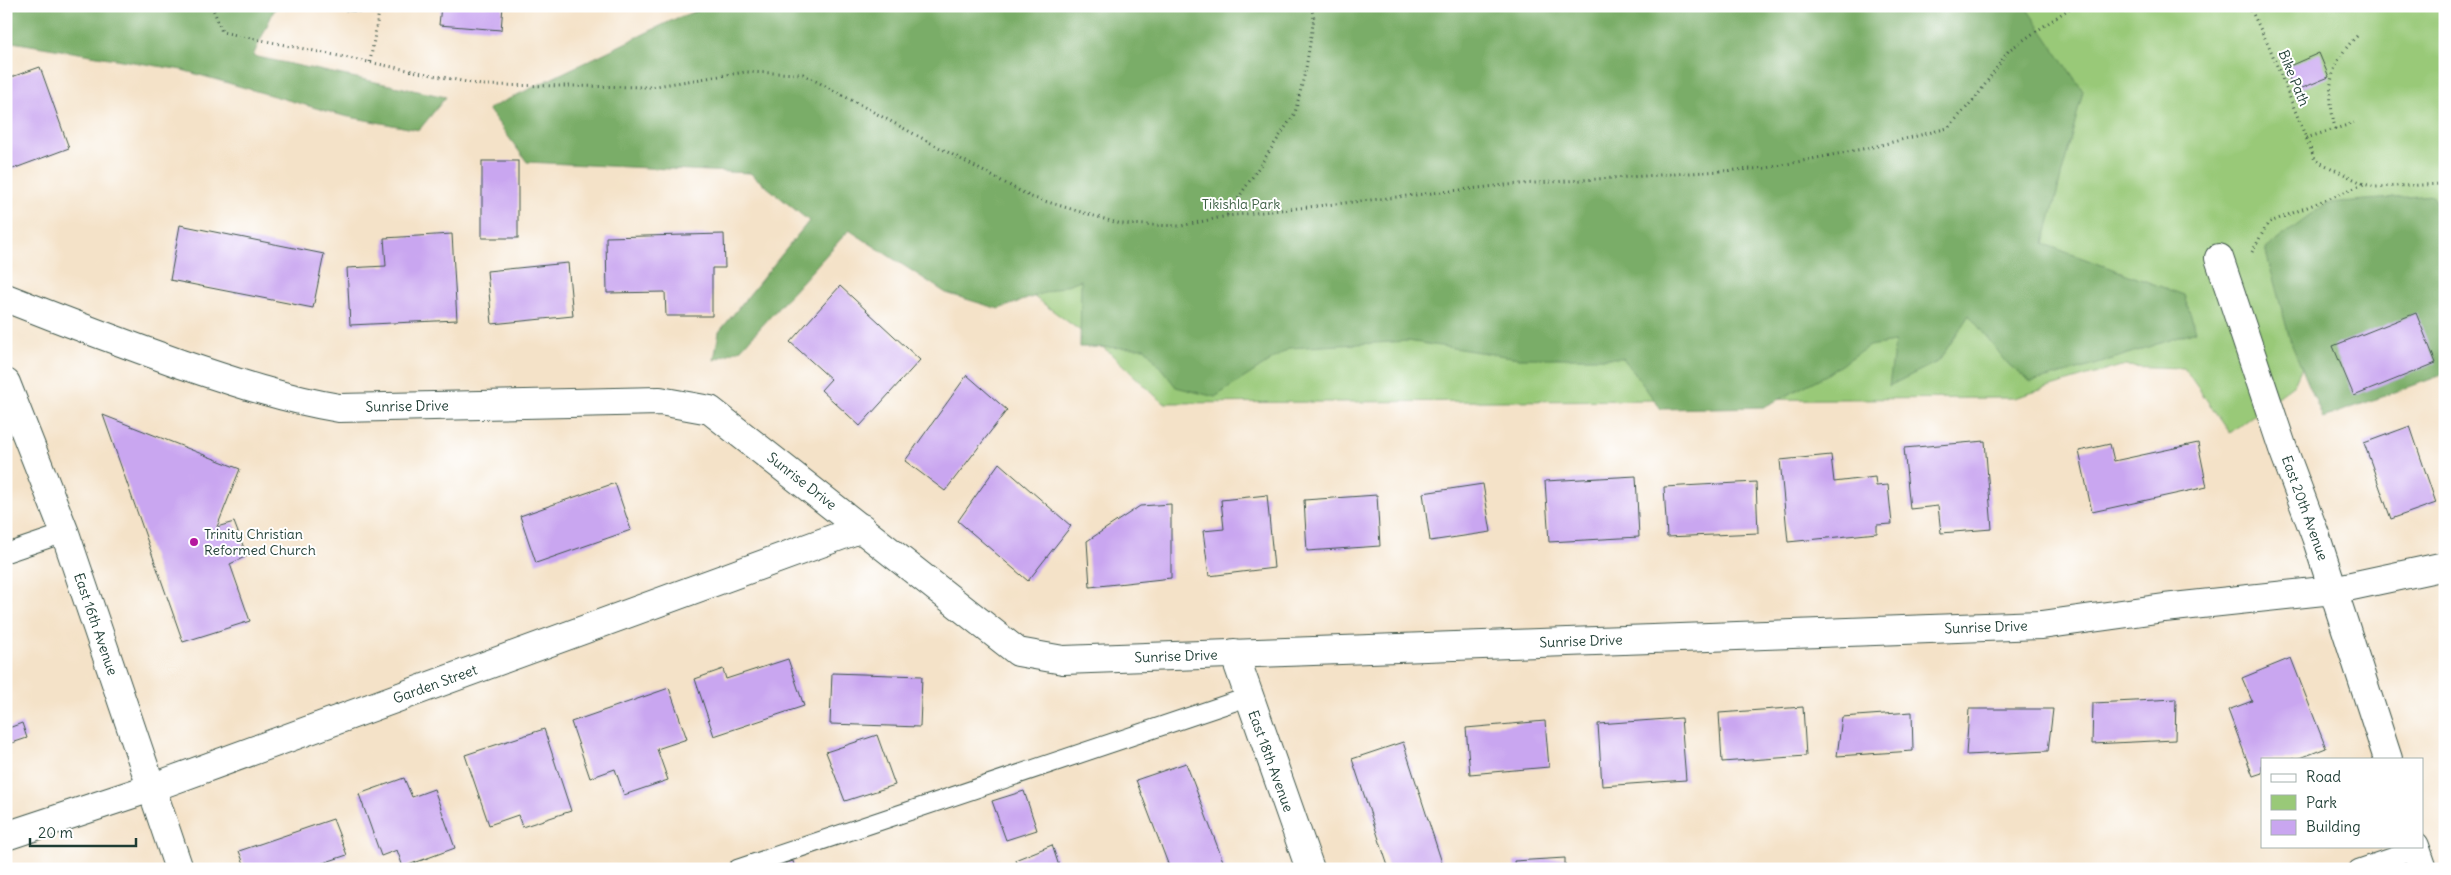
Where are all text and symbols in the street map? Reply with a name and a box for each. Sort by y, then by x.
street label: Bike Path [2275,47,2313,109]
park label: Tikishla Park [1202,195,1280,213]
street label: Sunrise Drive [365,396,449,416]
street label: Sunrise Drive [764,448,840,514]
street label: East 20th Avenue [2278,453,2332,563]
place label: Trinity Christian Reformed Church [204,525,316,559]
marker: Trinity Christian Reformed Church [188,536,200,548]
street label: East 16th Avenue [70,570,122,678]
street label: Sunrise Drive [1944,617,2028,637]
street label: Sunrise Drive [1539,631,1623,651]
street label: Sunrise Drive [1134,646,1218,666]
street label: Garden Street [390,660,480,708]
street label: East 18th Avenue [1244,708,1298,814]
legend [2261,758,2424,848]
text: Road [2306,767,2341,786]
text: Park [2306,793,2337,812]
scale bar [30,815,136,847]
text: Building [2306,817,2361,836]
text: 20 m [38,823,73,842]

